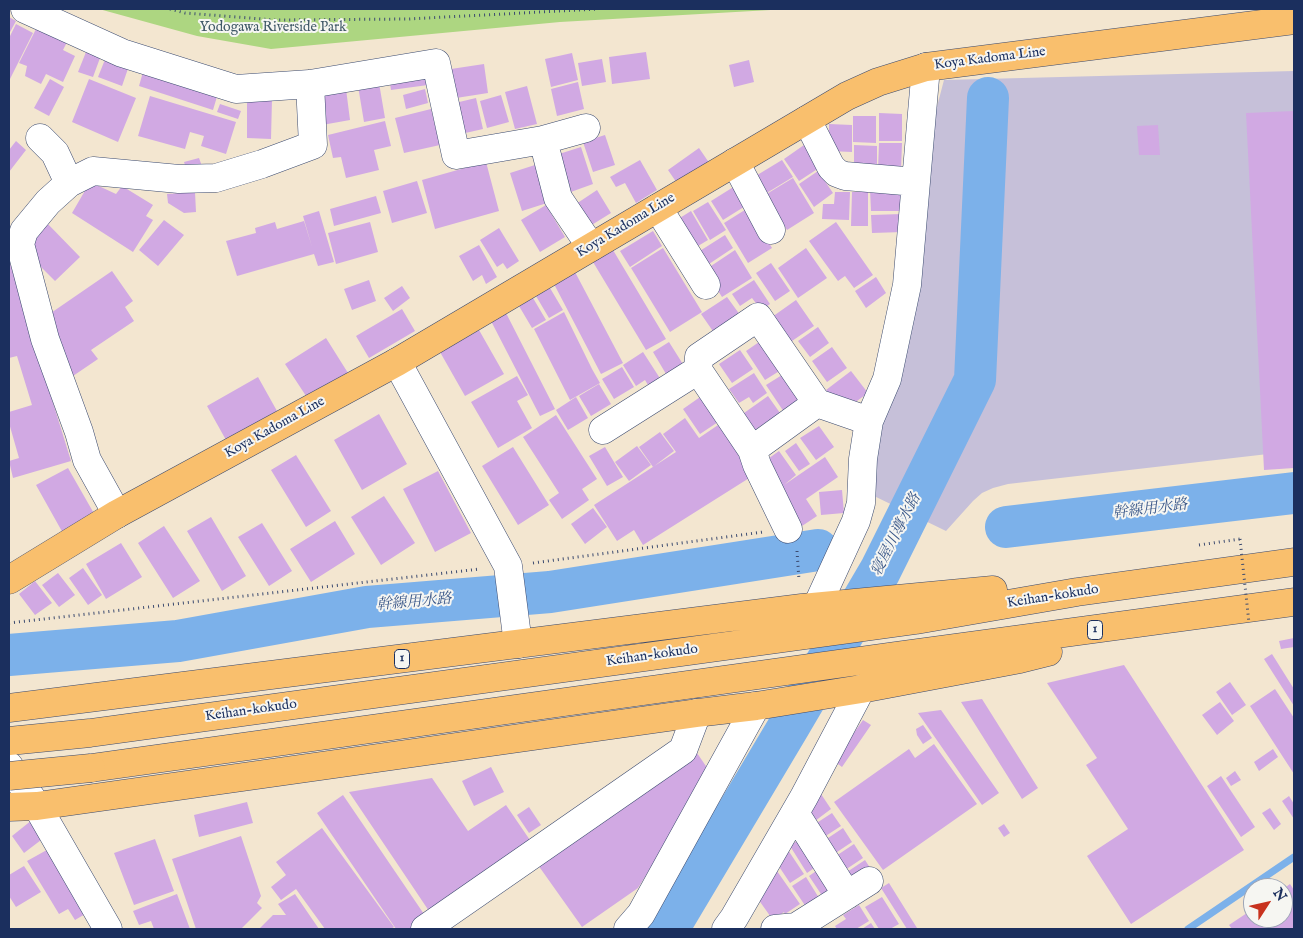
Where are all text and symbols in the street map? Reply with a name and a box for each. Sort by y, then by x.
park label: Yodogawa Riverside Park [199,20,347,36]
street label: Koya Kadoma Line [933,44,1047,74]
street label: Koya Kadoma Line [574,190,678,262]
street label: Koya Kadoma Line [222,393,328,463]
water label: 寝屋川導水路 [869,491,925,579]
water label: 幹線用水路 [1112,496,1188,524]
street label: Keihan-kokudo [1006,581,1100,613]
water label: 幹線用水路 [376,591,452,615]
road number: 1 [1088,620,1102,640]
street label: Keihan-kokudo [605,641,699,671]
road number: 1 [394,650,410,669]
street label: Keihan-kokudo [204,696,298,726]
north arrow [1243,878,1293,928]
text: N [1269,885,1290,905]

